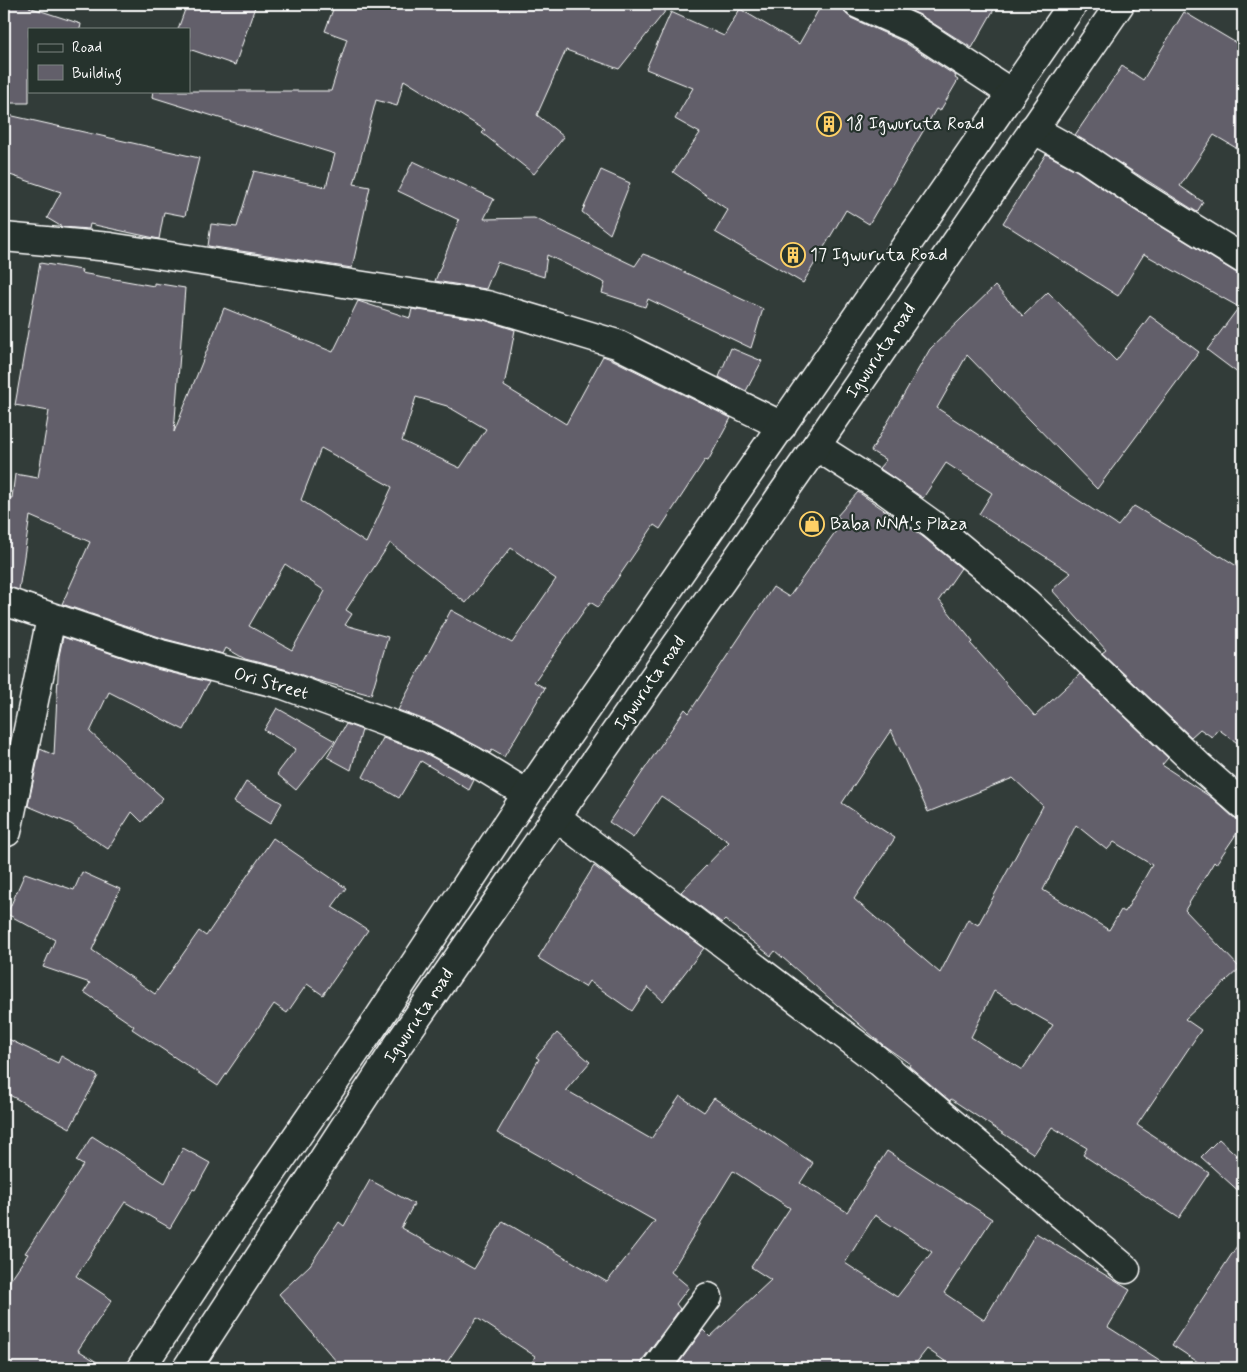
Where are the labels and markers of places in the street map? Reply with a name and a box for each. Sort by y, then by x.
building icon: 18 Igwuruta Road [816,111,842,137]
place label: 18 Igwuruta Road [846,112,984,136]
building icon: 17 Igwuruta Road [780,242,806,268]
place label: 17 Igwuruta Road [810,243,948,267]
shop icon: Baba NNA's Plaza [799,511,825,537]
place label: Baba NNA's Plaza [830,512,967,536]

